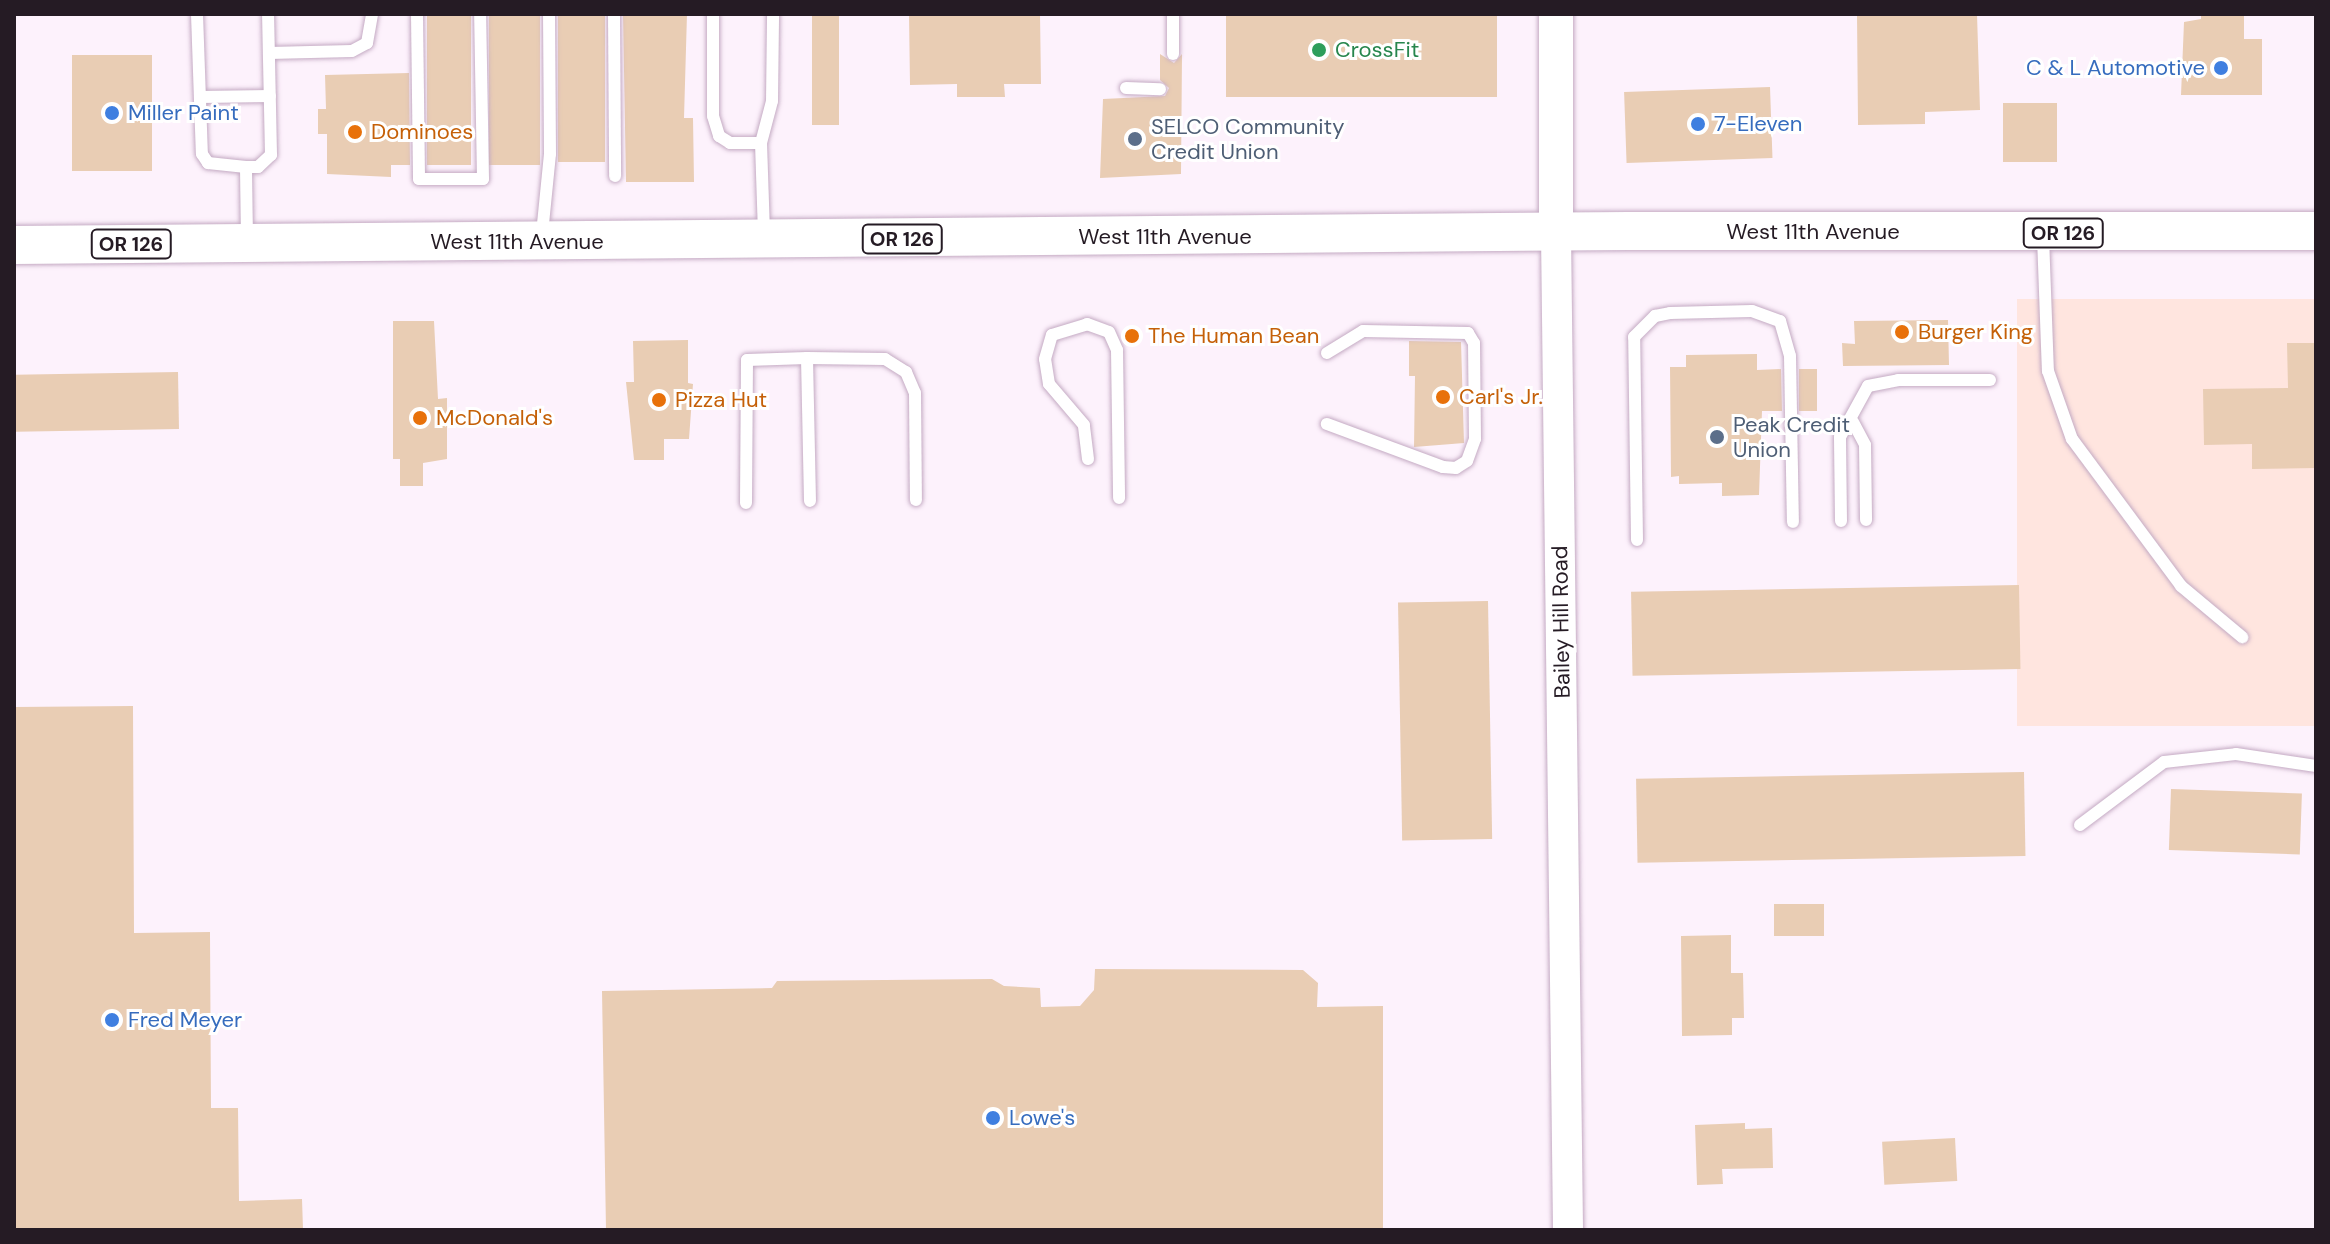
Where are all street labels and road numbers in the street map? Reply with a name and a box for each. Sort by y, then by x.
road number: OR 126 [2021,217,2105,249]
street label: West 11th Avenue [1726,219,1900,245]
road number: OR 126 [860,223,944,255]
street label: West 11th Avenue [1078,224,1252,250]
road number: OR 126 [89,228,173,260]
street label: West 11th Avenue [430,229,604,255]
street label: Bailey Hill Road [1546,545,1576,699]

